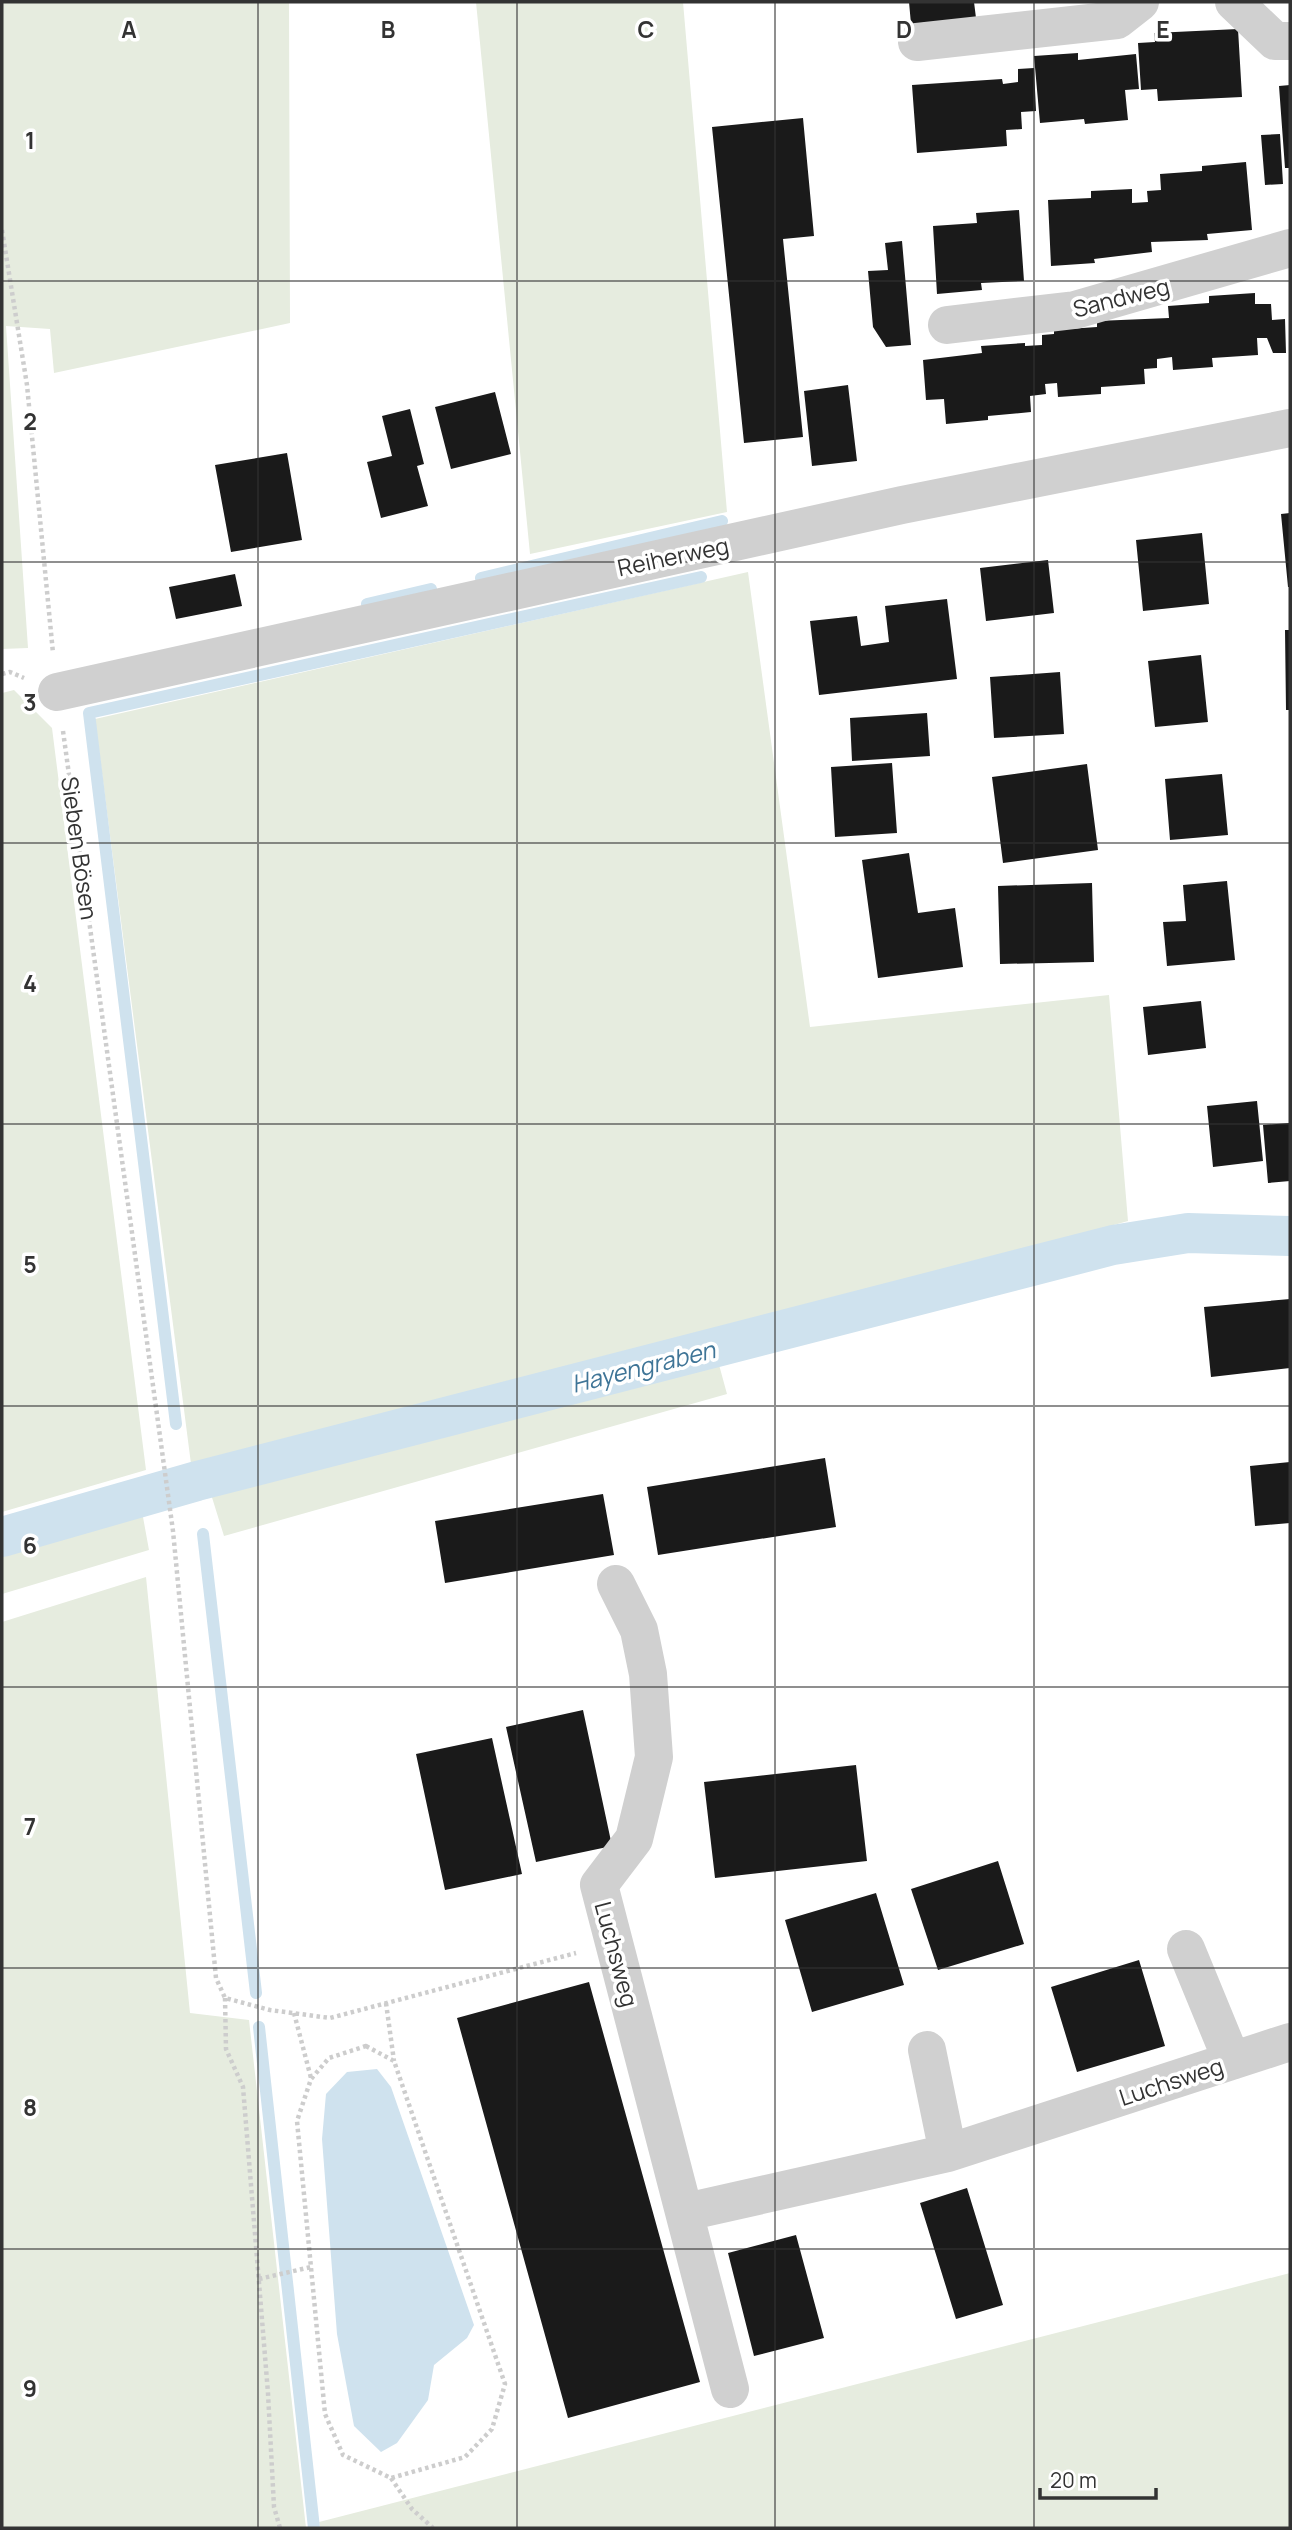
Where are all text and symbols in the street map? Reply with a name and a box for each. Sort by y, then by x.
text: A [121,13,137,45]
text: B [381,13,395,45]
text: C [638,13,655,45]
text: D [896,13,912,45]
text: E [1156,13,1170,45]
text: 1 [25,124,35,156]
street label: Sandweg [1069,270,1173,324]
text: 2 [23,405,37,437]
street label: Reiherweg [614,529,732,583]
text: 3 [23,686,37,718]
street label: Sieben Bösen [54,774,106,922]
text: 4 [23,967,37,999]
text: 5 [23,1248,37,1280]
water label: Hayengraben [568,1332,719,1400]
text: 6 [23,1529,37,1561]
text: 7 [24,1810,36,1842]
street label: Luchsweg [588,1898,646,2010]
street label: Luchsweg [1115,2049,1227,2113]
text: 8 [23,2091,37,2123]
text: 9 [23,2372,37,2404]
scale bar [1040,2456,1156,2500]
text: 20 m [1050,2466,1097,2494]

